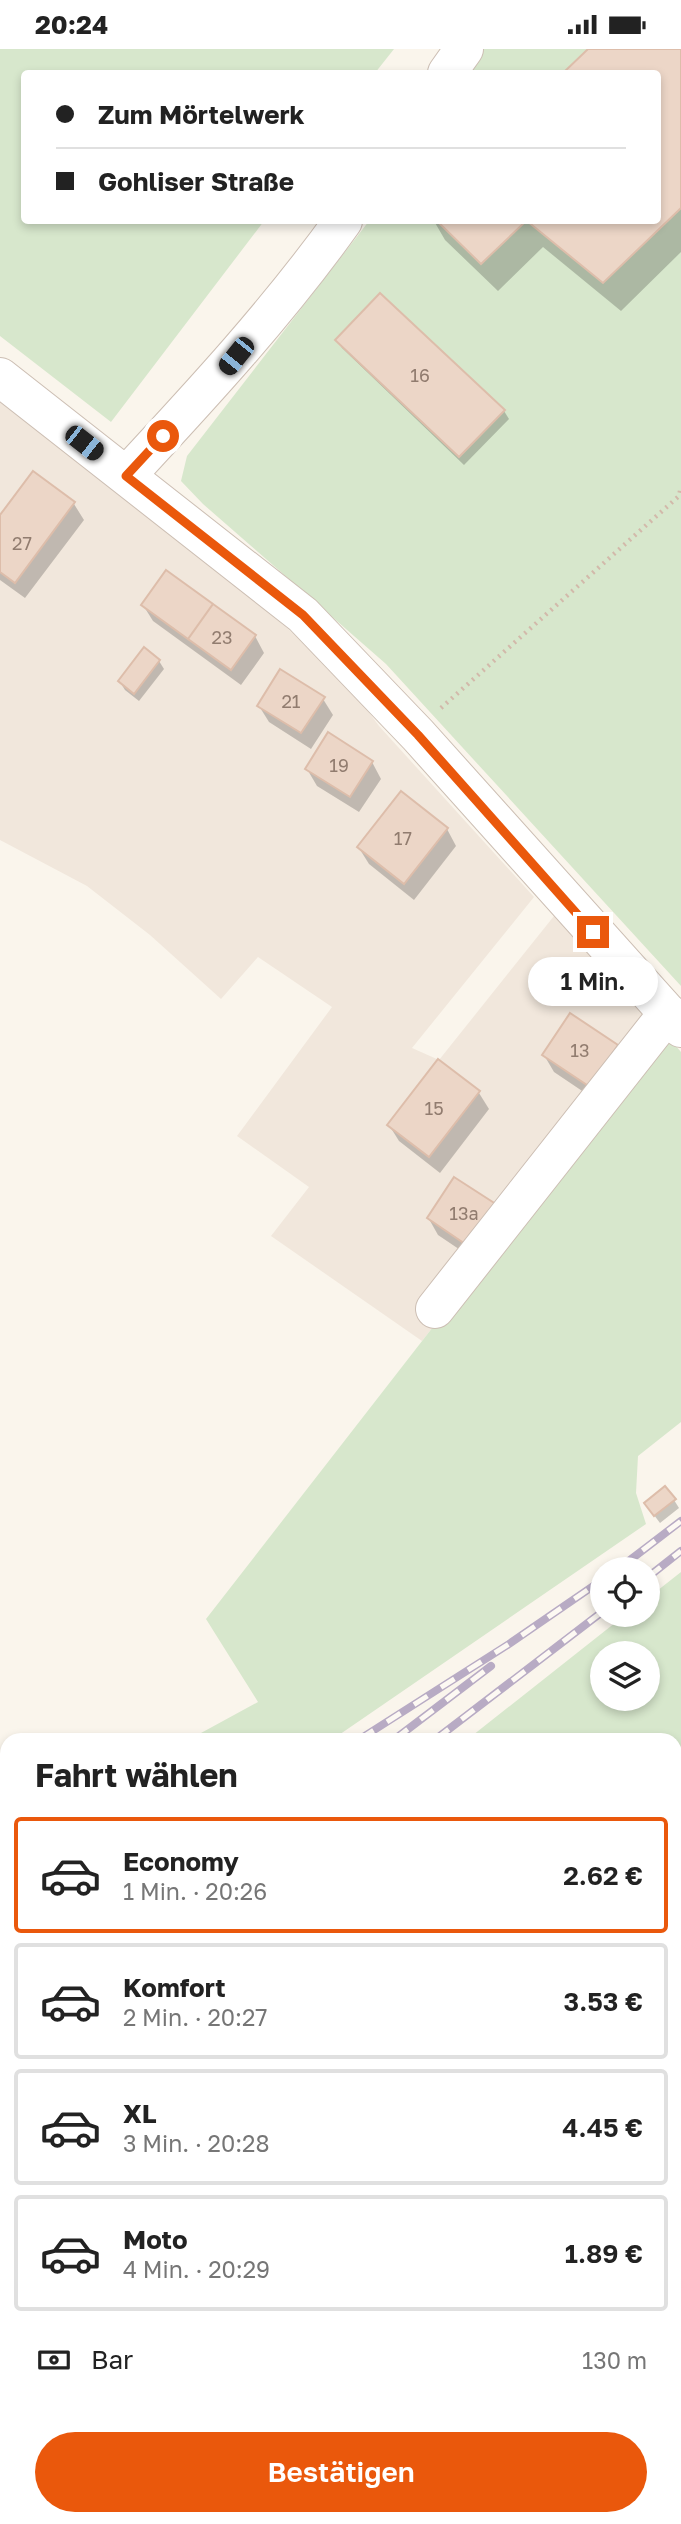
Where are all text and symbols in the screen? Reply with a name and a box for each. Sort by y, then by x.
text: 20:24 [35,9,108,40]
text: Zum Mörtelwerk [98,99,305,130]
text: Gohliser Straße [98,166,294,197]
car [215,333,258,379]
house number: 16 [410,364,430,386]
route start [147,420,179,452]
car [61,422,108,464]
house number: 27 [12,532,32,554]
house number: 23 [212,626,232,648]
house number: 21 [281,690,301,712]
house number: 19 [329,754,349,776]
house number: 17 [394,827,412,849]
route end [577,916,609,948]
callout: 1 Min. [528,957,658,1005]
text: 1 Min. [561,967,625,995]
house number: 13 [570,1039,590,1061]
house number: 15 [424,1097,444,1119]
house number: 13a [449,1202,479,1224]
map controls [590,1557,660,1711]
button: locate [590,1557,660,1627]
button: layers [590,1641,660,1711]
text: Fahrt wählen [35,1756,238,1794]
icon: car [39,1844,102,1907]
text: Economy [123,1846,239,1877]
text: 2.62 € [563,1860,643,1891]
text: 1 Min. · 20:26 [123,1877,267,1905]
icon: car [39,1970,102,2033]
text: Komfort [123,1972,226,2003]
text: 3.53 € [564,1986,643,2017]
text: 2 Min. · 20:27 [123,2003,268,2031]
icon: car [39,2096,102,2159]
text: XL [123,2098,157,2129]
text: 4.45 € [562,2112,643,2143]
text: 3 Min. · 20:28 [123,2129,269,2157]
icon: car [39,2222,102,2285]
text: Moto [123,2224,188,2255]
text: 1.89 € [565,2238,643,2269]
text: 4 Min. · 20:29 [123,2255,270,2283]
icon: cash [35,2341,73,2379]
text: Bar [91,2344,133,2375]
text: 130 m [582,2346,647,2374]
button: Bestätigen [35,2432,647,2512]

